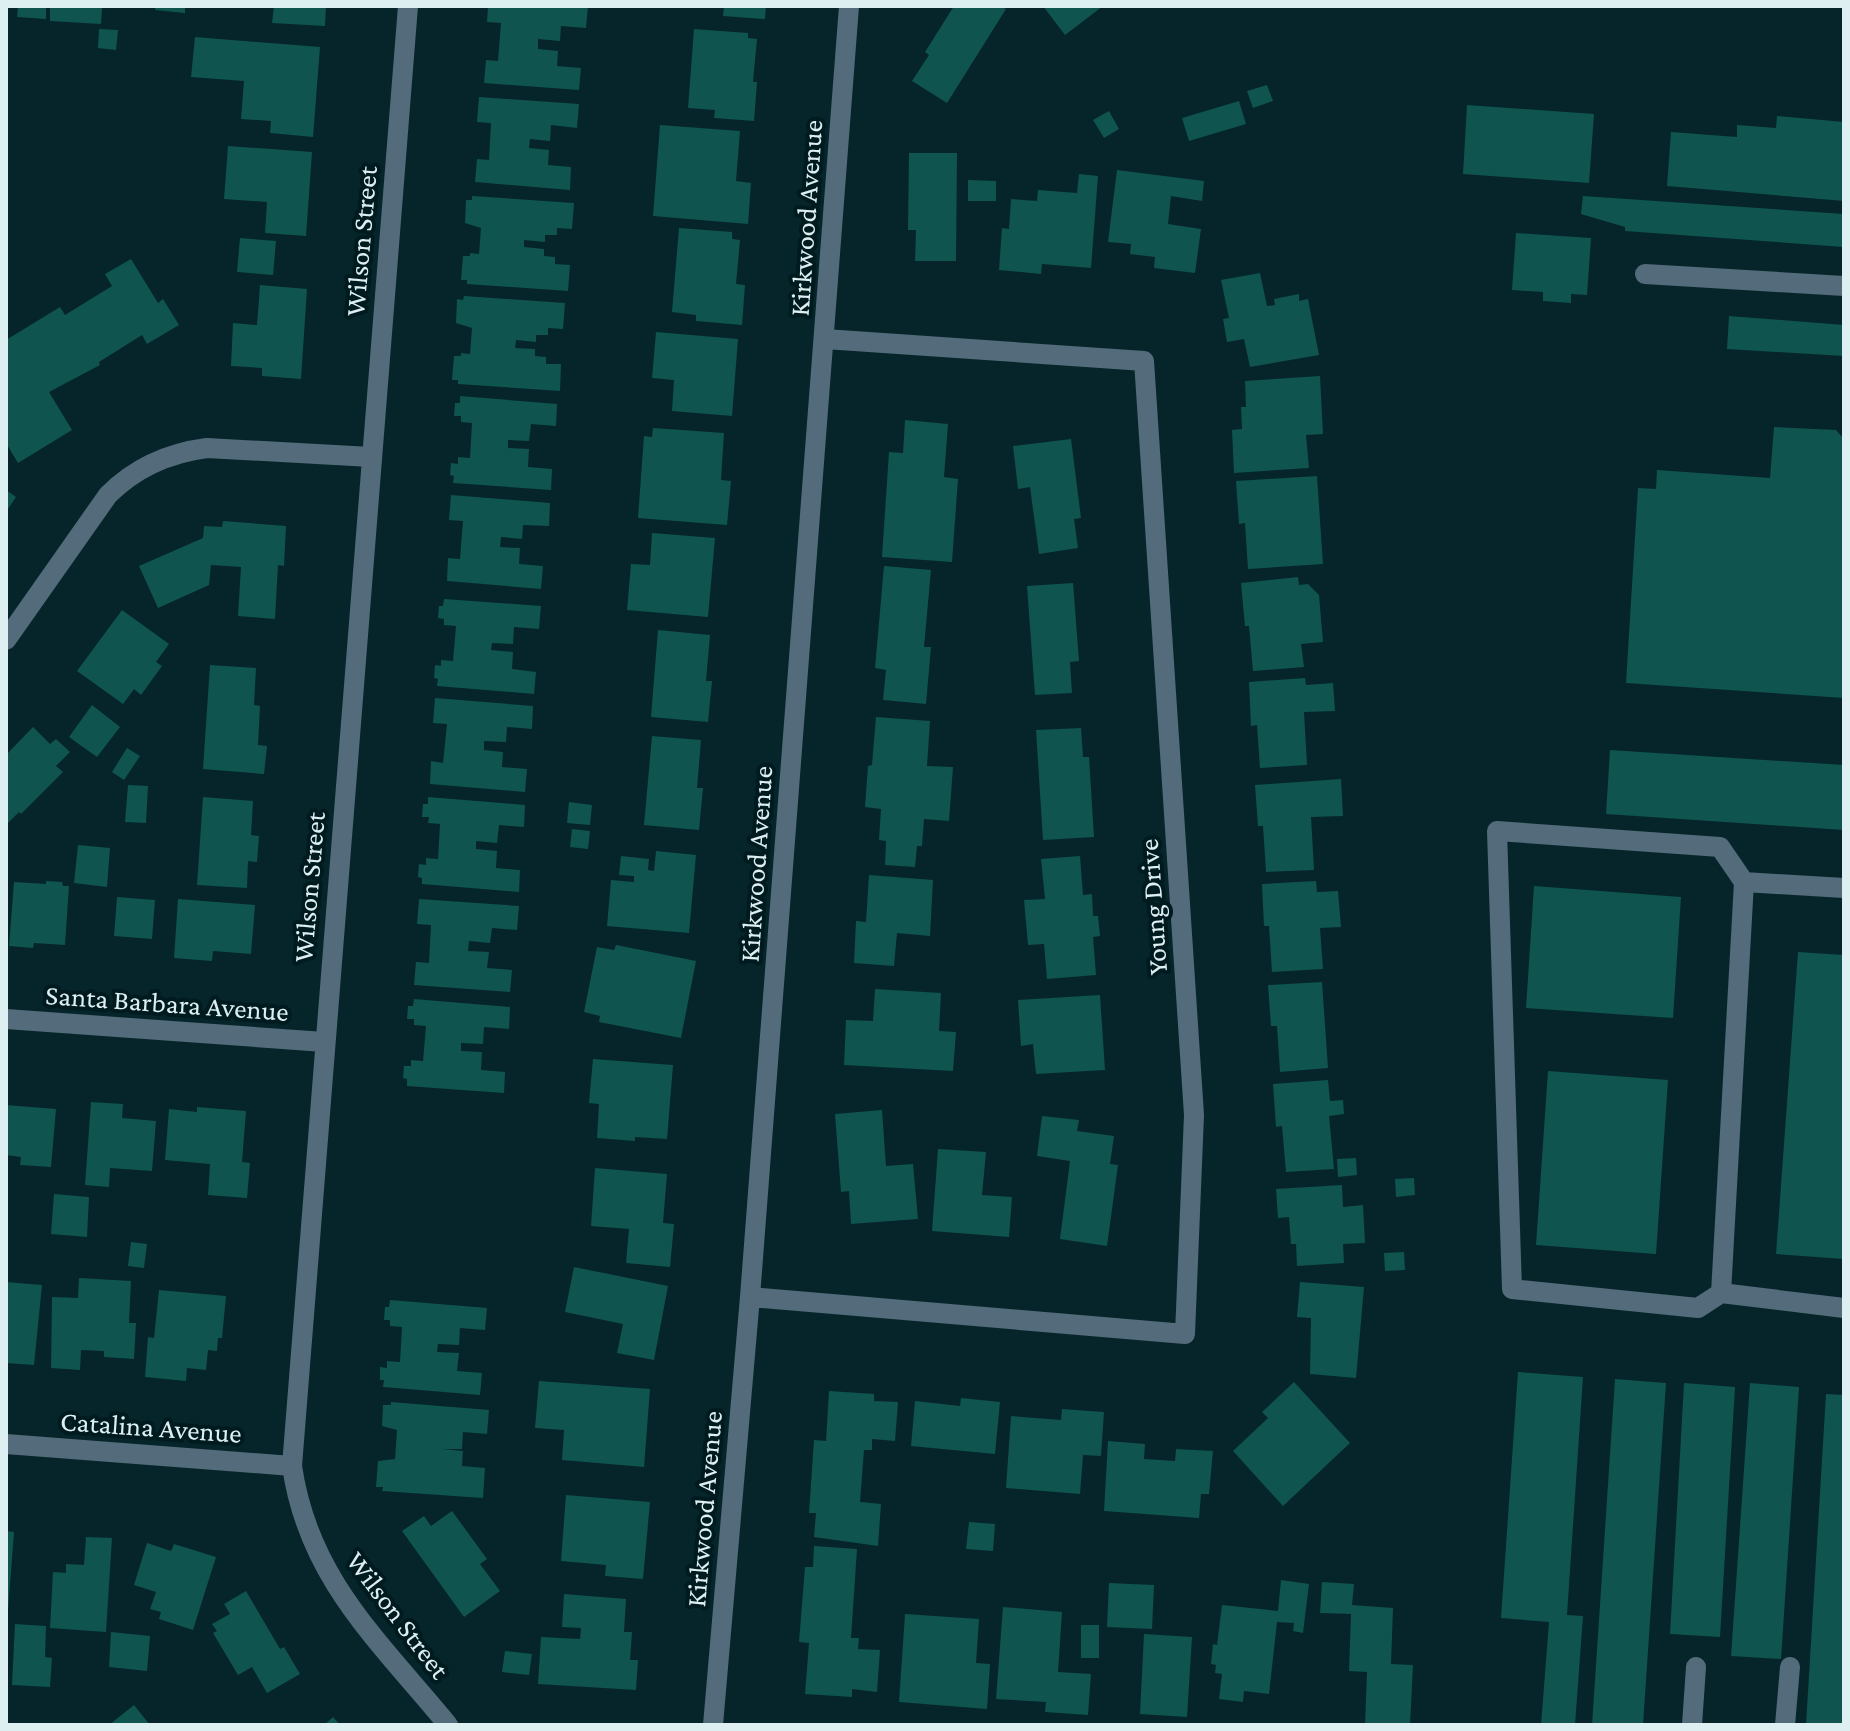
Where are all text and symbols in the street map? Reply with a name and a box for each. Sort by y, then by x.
street label: Kirkwood Avenue [784,119,828,317]
street label: Wilson Street [339,164,383,317]
street label: Kirkwood Avenue [734,765,778,963]
street label: Wilson Street [287,810,331,963]
street label: Young Drive [1133,838,1173,976]
street label: Santa Barbara Avenue [44,979,290,1027]
street label: Catalina Avenue [59,1405,243,1449]
street label: Kirkwood Avenue [680,1410,728,1608]
street label: Wilson Street [340,1545,456,1685]

